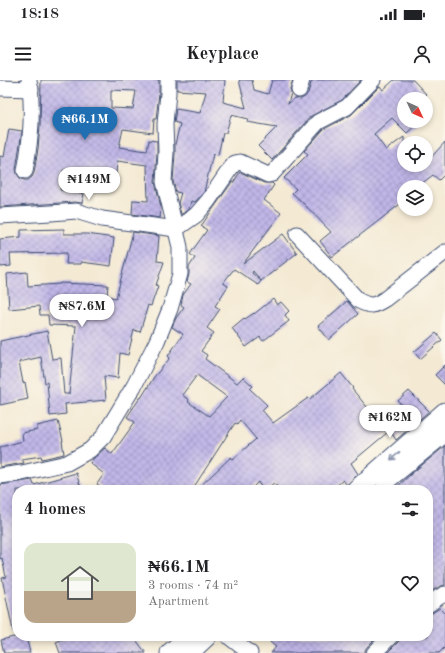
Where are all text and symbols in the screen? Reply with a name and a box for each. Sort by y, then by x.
text: 18:18 [20,7,59,22]
icon: menu [12,43,34,65]
icon: person [411,43,433,65]
text: Keyplace [186,45,259,63]
north arrow [397,92,433,128]
map controls [397,92,433,216]
pin: ₦66.1M [52,107,118,141]
text: ₦66.1M [61,113,109,126]
button: locate [397,136,433,172]
pin: ₦149M [61,167,117,201]
text: ₦149M [67,173,111,186]
button: layers [397,180,433,216]
pin: ₦87.6M [49,294,115,328]
text: ₦87.6M [58,300,106,313]
pin: ₦162M [362,405,418,439]
text: ₦162M [368,411,412,424]
one-way arrow [390,451,400,460]
icon: filters [399,498,421,520]
text: 4 homes [24,501,86,518]
icon: home [56,559,104,607]
text: ₦66.1M [148,559,210,576]
icon: heart [399,572,421,594]
text: 3 rooms · 74 m² [148,579,238,592]
text: Apartment [148,595,209,608]

